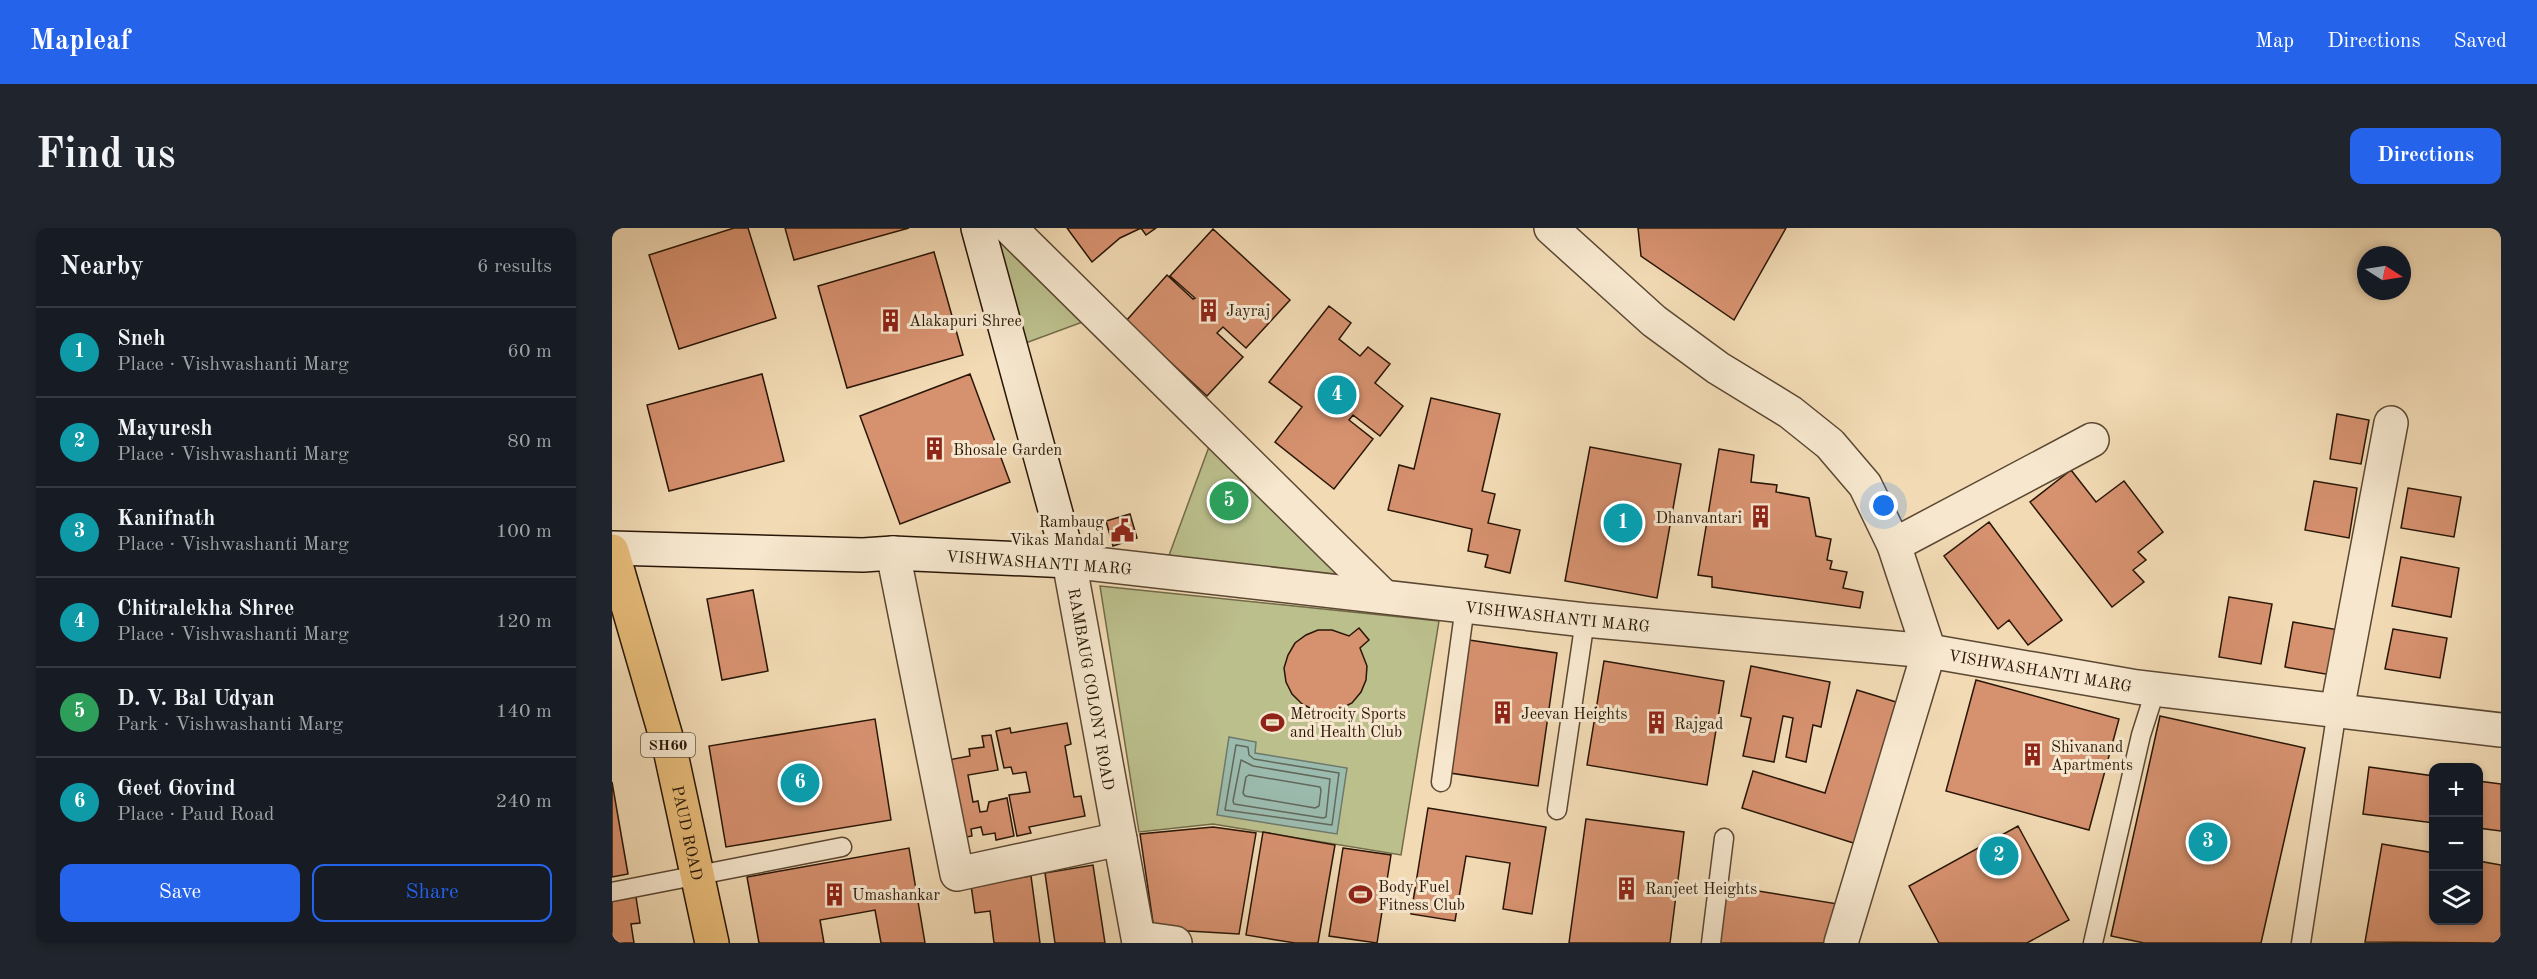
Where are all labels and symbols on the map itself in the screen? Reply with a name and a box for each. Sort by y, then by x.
north arrow [2357,246,2411,300]
building icon: Jayraj [1195,297,1221,323]
place label: Jayraj [1226,304,1270,320]
building icon: Alakapuri Shree [878,307,904,333]
place label: Alakapuri Shree [909,314,1022,330]
pin: 4 [1318,372,1356,418]
building icon: Bhosale Garden [922,436,948,462]
place label: Bhosale Garden [953,443,1062,459]
pin: 5 [1210,478,1248,524]
your location [1869,491,1898,520]
pin: 1 [1604,500,1642,546]
building icon: Dhanvantari [1747,504,1773,530]
place label: Dhanvantari [1655,511,1742,527]
place label: Rambaug Vikas Mandal [1010,515,1104,549]
public building icon: Rambaug Vikas Mandal [1109,517,1135,543]
street label: VISHWASHANTI MARG [945,550,1133,578]
street label: RAMBAUG COLONY ROAD [1064,587,1116,792]
street label: VISHWASHANTI MARG [1464,600,1651,636]
street label: VISHWASHANTI MARG [1947,648,2133,696]
building icon: Jeevan Heights [1490,700,1516,726]
place label: Metrocity Sports and Health Club [1290,707,1406,741]
place label: Jeevan Heights [1521,707,1628,723]
sports icon: Metrocity Sports and Health Club [1259,709,1285,735]
building icon: Rajgad [1643,710,1669,736]
place label: Rajgad [1674,717,1723,733]
road number: SH60 [641,733,695,757]
place label: Shivanand Apartments [2051,740,2133,774]
building icon: Shivanand Apartments [2020,742,2046,768]
pin: 6 [780,760,819,806]
street label: PAUD ROAD [668,784,704,882]
pin: 3 [2188,820,2228,864]
pin: 2 [1980,834,2018,878]
building icon: Ranjeet Heights [1614,875,1640,901]
place label: Body Fuel Fitness Club [1378,880,1465,914]
building icon: Umashankar [821,881,847,907]
sports icon: Body Fuel Fitness Club [1347,882,1373,908]
place label: Ranjeet Heights [1645,882,1757,898]
place label: Umashankar [852,888,941,904]

